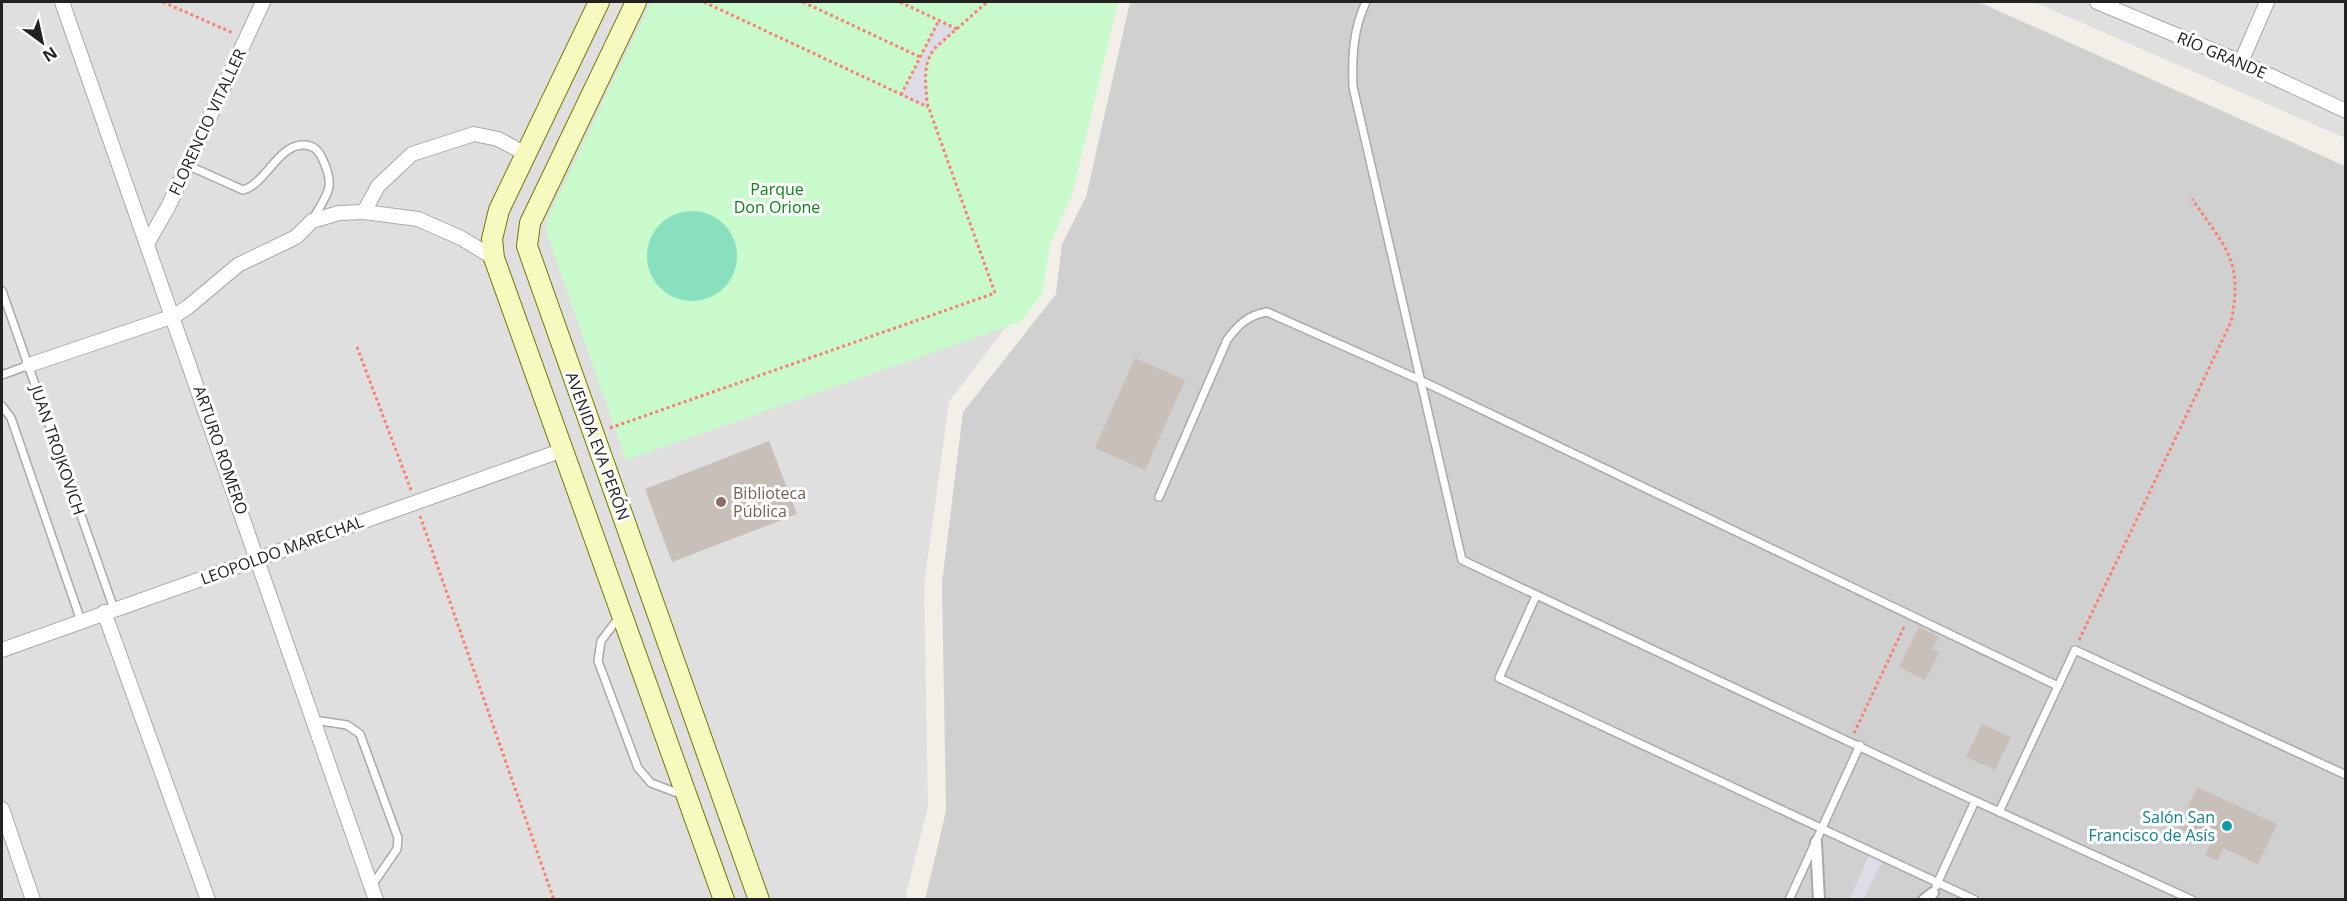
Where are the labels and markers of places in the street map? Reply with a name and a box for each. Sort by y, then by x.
place label: Biblioteca Pública [733,482,806,522]
marker: Biblioteca Pública [714,495,728,509]
place label: Salón San Francisco de Asís [2088,806,2215,846]
marker: Salón San Francisco de Asís [2220,819,2234,833]

